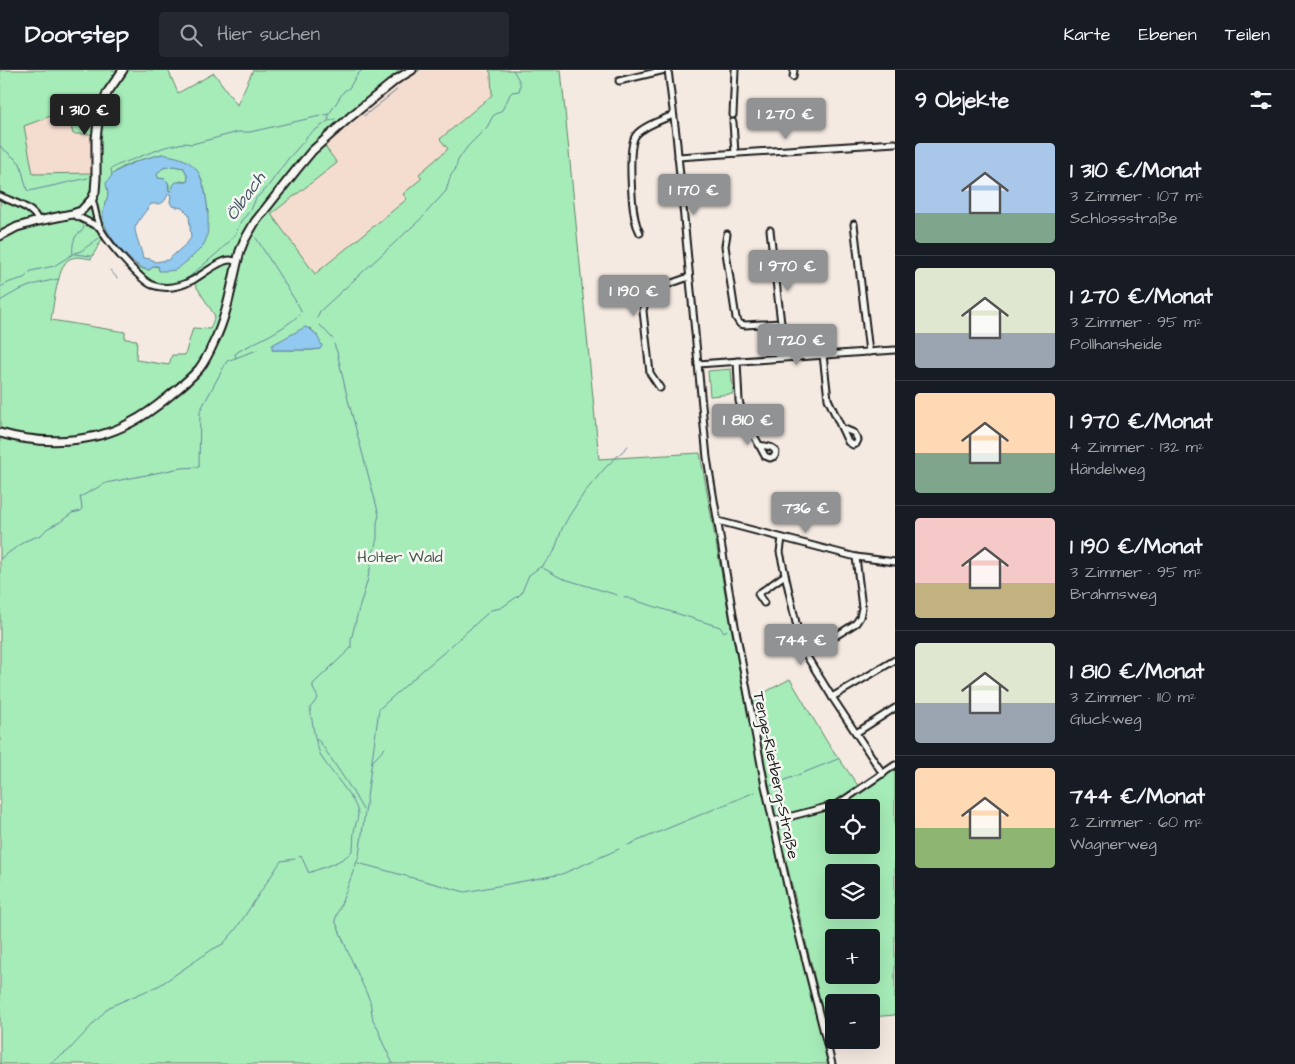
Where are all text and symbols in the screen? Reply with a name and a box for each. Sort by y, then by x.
search box [159,12,509,57]
text: Doorstep [25,18,129,52]
icon: search [177,21,205,49]
text: Hier suchen [217,21,320,48]
text: Karte [1063,22,1111,47]
text: Ebenen [1139,22,1197,47]
text: Teilen [1225,22,1270,47]
text: 9 Objekte [915,86,1009,115]
icon: filters [1247,86,1275,114]
pin: 1 310 € [39,93,131,136]
pin: 1 270 € [740,98,832,140]
text: 1 310 € [61,99,109,121]
text: 1 270 € [758,103,814,125]
text: 1 310 €/Monat [1070,156,1201,185]
icon: home [955,163,1015,223]
water label: Ölbach [220,166,272,226]
pin: 1 170 € [648,174,740,216]
text: 1 170 € [669,179,719,201]
text: 3 Zimmer · 107 m² [1070,185,1204,207]
text: Schlossstraße [1070,207,1177,229]
pin: 1 970 € [742,250,834,292]
text: 1 970 € [760,255,816,277]
pin: 1 190 € [588,274,680,317]
text: 1 190 € [610,280,658,302]
text: 1 270 €/Monat [1070,282,1213,311]
icon: home [955,288,1015,348]
text: 3 Zimmer · 95 m² [1070,311,1202,333]
pin: 1 720 € [751,324,843,366]
text: 1 720 € [769,329,825,351]
text: Pollhansheide [1070,333,1162,355]
pin: 1 810 € [702,404,794,446]
text: 1 970 €/Monat [1070,407,1213,436]
text: 1 810 € [723,409,773,431]
icon: home [955,413,1015,473]
text: 4 Zimmer · 132 m² [1070,436,1204,458]
text: Händelweg [1070,458,1145,480]
pin: 736 € [771,492,841,534]
text: 736 € [782,497,830,519]
text: 1 190 €/Monat [1070,532,1203,561]
icon: home [955,538,1015,598]
park label: Holter Wald [357,546,443,568]
text: 3 Zimmer · 95 m² [1070,561,1202,583]
text: Brahmsweg [1070,583,1157,605]
pin: 744 € [766,624,836,666]
text: 744 € [776,629,826,651]
text: 1 810 €/Monat [1070,657,1204,686]
icon: home [955,663,1015,723]
text: 3 Zimmer · 110 m² [1070,686,1196,708]
street label: Tenge-Rietberg-Straße [747,689,805,862]
text: Gluckweg [1070,708,1142,730]
text: 744 €/Monat [1070,782,1205,811]
icon: home [955,788,1015,848]
map controls [825,799,880,1049]
button: locate [825,799,880,854]
text: 2 Zimmer · 60 m² [1070,811,1203,833]
text: Wagnerweg [1070,833,1157,855]
button: layers [825,864,880,919]
button: + [825,929,880,984]
button: − [825,994,880,1049]

